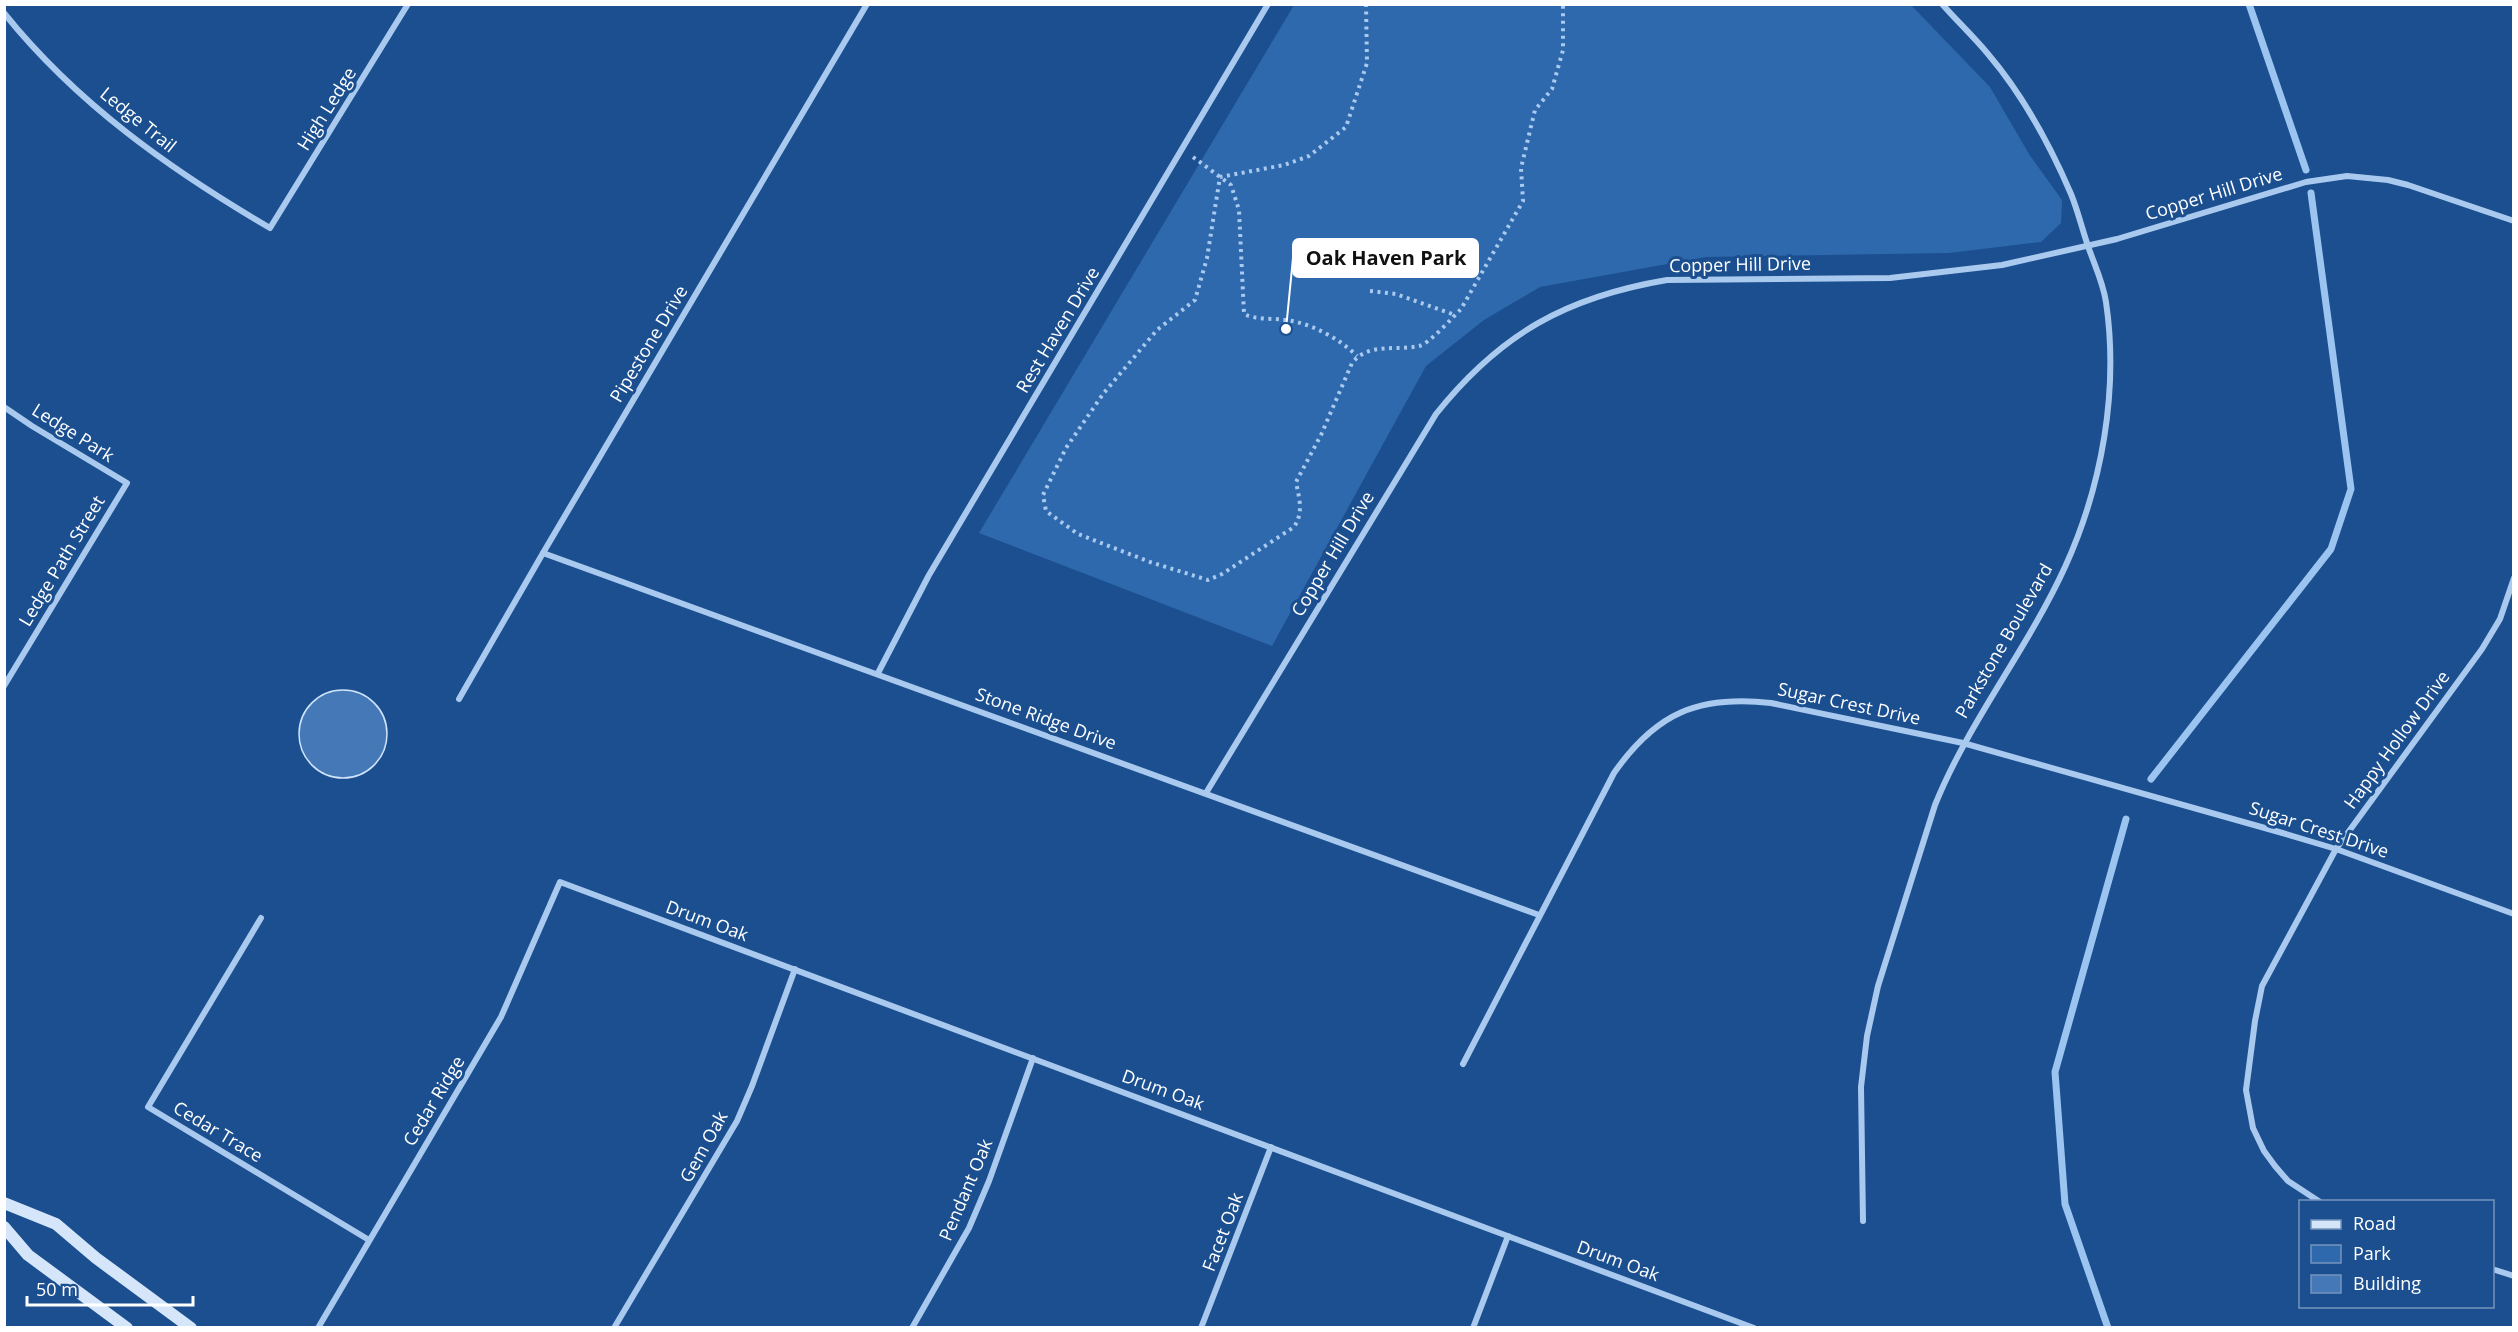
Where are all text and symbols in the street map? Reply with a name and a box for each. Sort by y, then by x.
street label: High Ledge [291,62,361,155]
street label: Ledge Trail [96,81,182,157]
street label: Copper Hill Drive [2142,161,2285,225]
callout: Oak Haven Park [1293,239,1478,277]
text: Oak Haven Park [1306,244,1467,271]
street label: Copper Hill Drive [1669,251,1811,277]
street label: Rest Haven Drive [1010,262,1104,397]
street label: Pipestone Drive [604,281,692,406]
street label: Ledge Park [28,397,120,467]
street label: Copper Hill Drive [1285,486,1379,621]
street label: Ledge Path Street [13,491,110,630]
street label: Parkstone Boulevard [1949,559,2057,722]
street label: Happy Hollow Drive [2338,665,2455,813]
street label: Sugar Crest Drive [1776,676,1923,730]
street label: Stone Ridge Drive [973,681,1120,755]
street label: Sugar Crest Drive [2247,795,2392,863]
street label: Drum Oak [663,894,752,946]
street label: Cedar Ridge [397,1051,469,1150]
street label: Drum Oak [1119,1063,1208,1115]
street label: Cedar Trace [169,1095,268,1167]
street label: Gem Oak [674,1106,733,1186]
street label: Pendant Oak [933,1134,998,1244]
street label: Facet Oak [1196,1188,1248,1274]
legend [2299,1200,2494,1308]
text: Road [2353,1211,2396,1235]
street label: Drum Oak [1574,1234,1663,1286]
text: Park [2353,1241,2391,1265]
scale bar [27,1269,194,1307]
text: Building [2353,1271,2421,1295]
text: 50 m [36,1277,78,1301]

